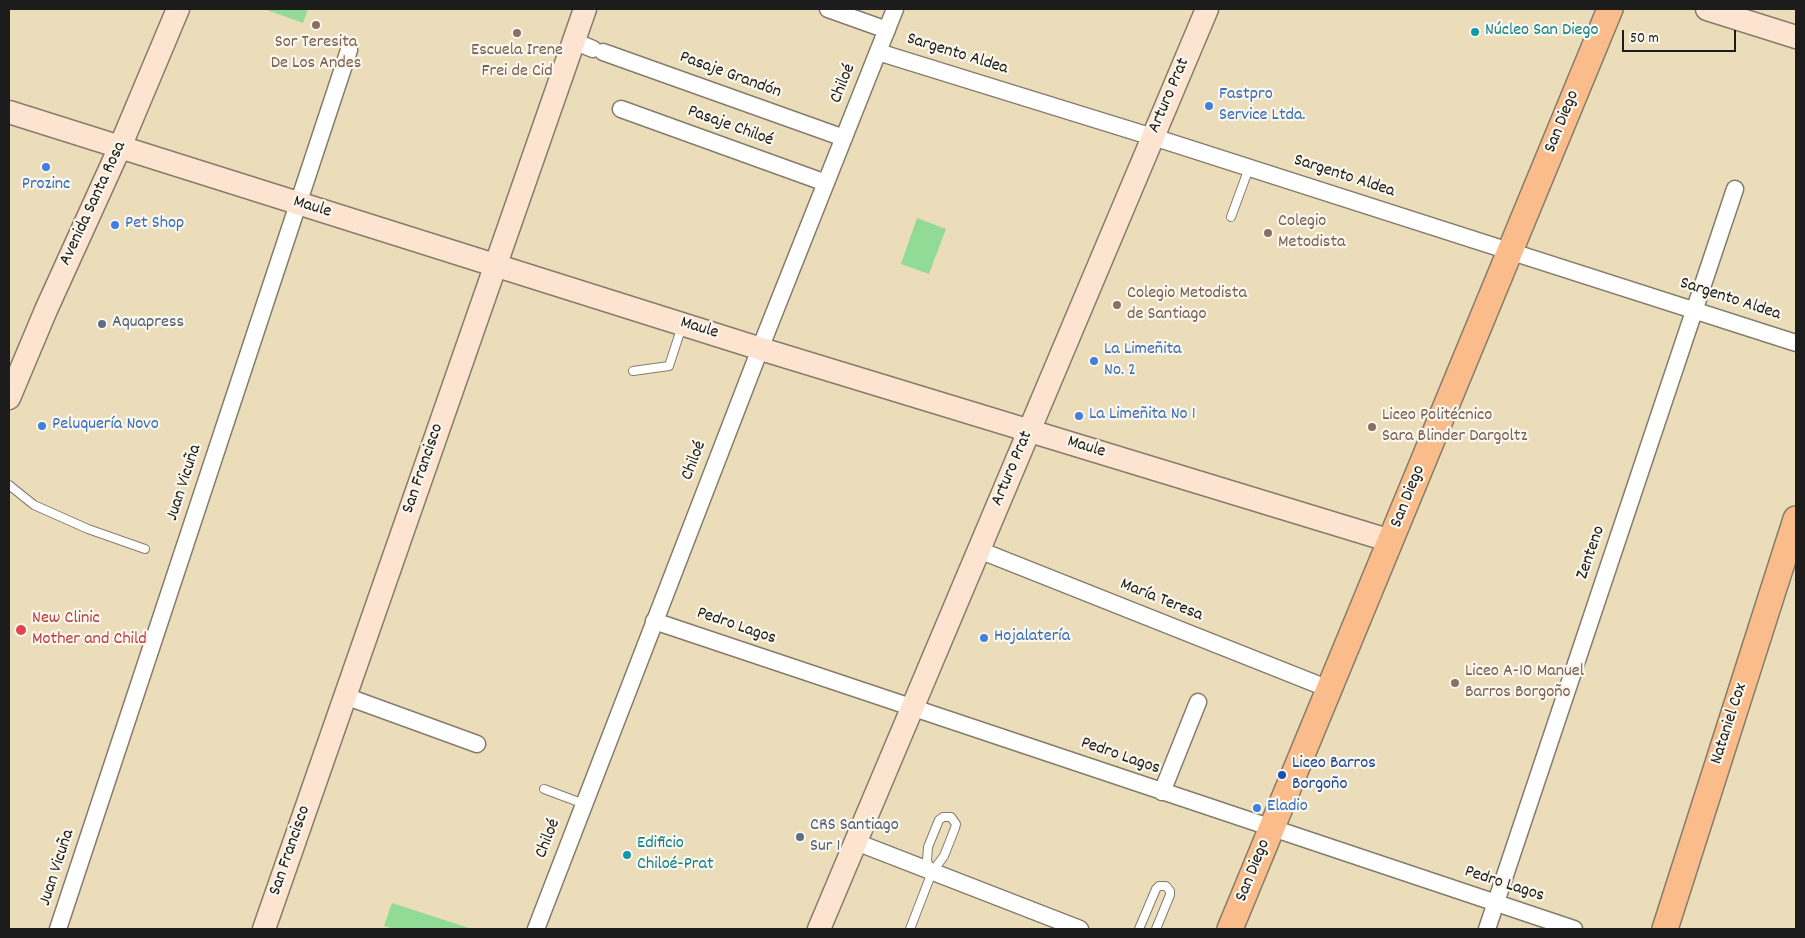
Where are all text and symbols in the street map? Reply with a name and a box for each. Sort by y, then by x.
marker: Sor Teresita De Los Andes [310,19,322,31]
scale bar [1625,20,1739,52]
place label: Núcleo San Diego [1485,21,1598,43]
marker: Núcleo San Diego [1469,26,1481,38]
marker: Escuela Irene Frei de Cid [511,27,523,39]
text: 50 m [1630,28,1659,50]
street label: Sargento Aldea [904,29,1010,81]
place label: Sor Teresita De Los Andes [271,33,361,76]
place label: Escuela Irene Frei de Cid [471,41,563,84]
street label: Pasaje Grandón [676,48,784,104]
street label: Arturo Prat [1144,55,1196,137]
street label: Chiloé [826,61,862,107]
place label: Fastpro Service Ltda. [1219,85,1305,128]
street label: San Diego [1541,88,1585,156]
marker: Fastpro Service Ltda. [1203,100,1215,112]
street label: Pasaje Chiloé [684,101,776,153]
street label: Avenida Santa Rosa [56,138,132,270]
street label: Sargento Aldea [1291,151,1397,203]
marker: Prozinc [40,161,52,173]
place label: Prozinc [22,175,70,197]
street label: Maule [290,192,334,224]
place label: Colegio Metodista [1278,212,1346,254]
place label: Pet Shop [125,214,184,236]
marker: Pet Shop [109,219,121,231]
marker: Colegio Metodista [1262,227,1274,239]
street label: Sargento Aldea [1677,274,1783,326]
place label: Colegio Metodista de Santiago [1127,284,1247,326]
marker: Colegio Metodista de Santiago [1111,299,1123,311]
place label: Aquapress [112,313,184,335]
street label: Maule [677,313,721,345]
marker: Aquapress [96,318,108,330]
place label: La Limeñita No. 2 [1104,340,1182,382]
marker: La Limeñita No. 2 [1088,355,1100,367]
place label: La Limeñita No 1 [1089,405,1196,427]
place label: Liceo Politécnico Sara Blinder Dargoltz [1382,406,1527,448]
marker: La Limeñita No 1 [1073,410,1085,422]
place label: Peluquería Novo [52,415,159,437]
marker: Peluquería Novo [36,420,48,432]
street label: San Francisco [399,421,449,517]
marker: Liceo Politécnico Sara Blinder Dargoltz [1366,421,1378,433]
street label: Arturo Prat [987,428,1039,510]
street label: Maule [1064,432,1108,464]
street label: Chiloé [678,438,712,484]
street label: Juan Vicuña [163,442,207,524]
street label: San Diego [1387,463,1431,531]
street label: Zenteno [1573,523,1611,583]
street label: María Teresa [1116,575,1206,627]
street label: Pedro Lagos [693,603,779,651]
place label: New Clinic Mother and Child [32,609,147,652]
marker: New Clinic Mother and Child [14,623,28,637]
place label: Hojalatería [994,627,1070,649]
marker: Hojalatería [978,632,990,644]
place label: Liceo A-10 Manuel Barros Borgoño [1465,662,1584,704]
marker: Liceo A-10 Manuel Barros Borgoño [1449,677,1461,689]
street label: Nataniel Cox [1707,681,1753,767]
street label: Pedro Lagos [1077,733,1163,781]
place label: Liceo Barros Borgoño [1292,754,1376,796]
marker: Liceo Barros Borgoño [1276,769,1288,781]
place label: Eladio [1267,797,1308,819]
marker: Eladio [1251,802,1263,814]
street label: San Francisco [266,803,316,899]
street label: Chiloé [532,816,566,862]
place label: CRS Santiago Sur 1 [810,816,899,859]
street label: Juan Vicuña [36,827,80,909]
marker: CRS Santiago Sur 1 [794,831,806,843]
place label: Edificio Chiloé-Prat [637,834,714,876]
street label: San Diego [1232,837,1276,905]
marker: Edificio Chiloé-Prat [621,849,633,861]
street label: Pedro Lagos [1461,862,1547,908]

